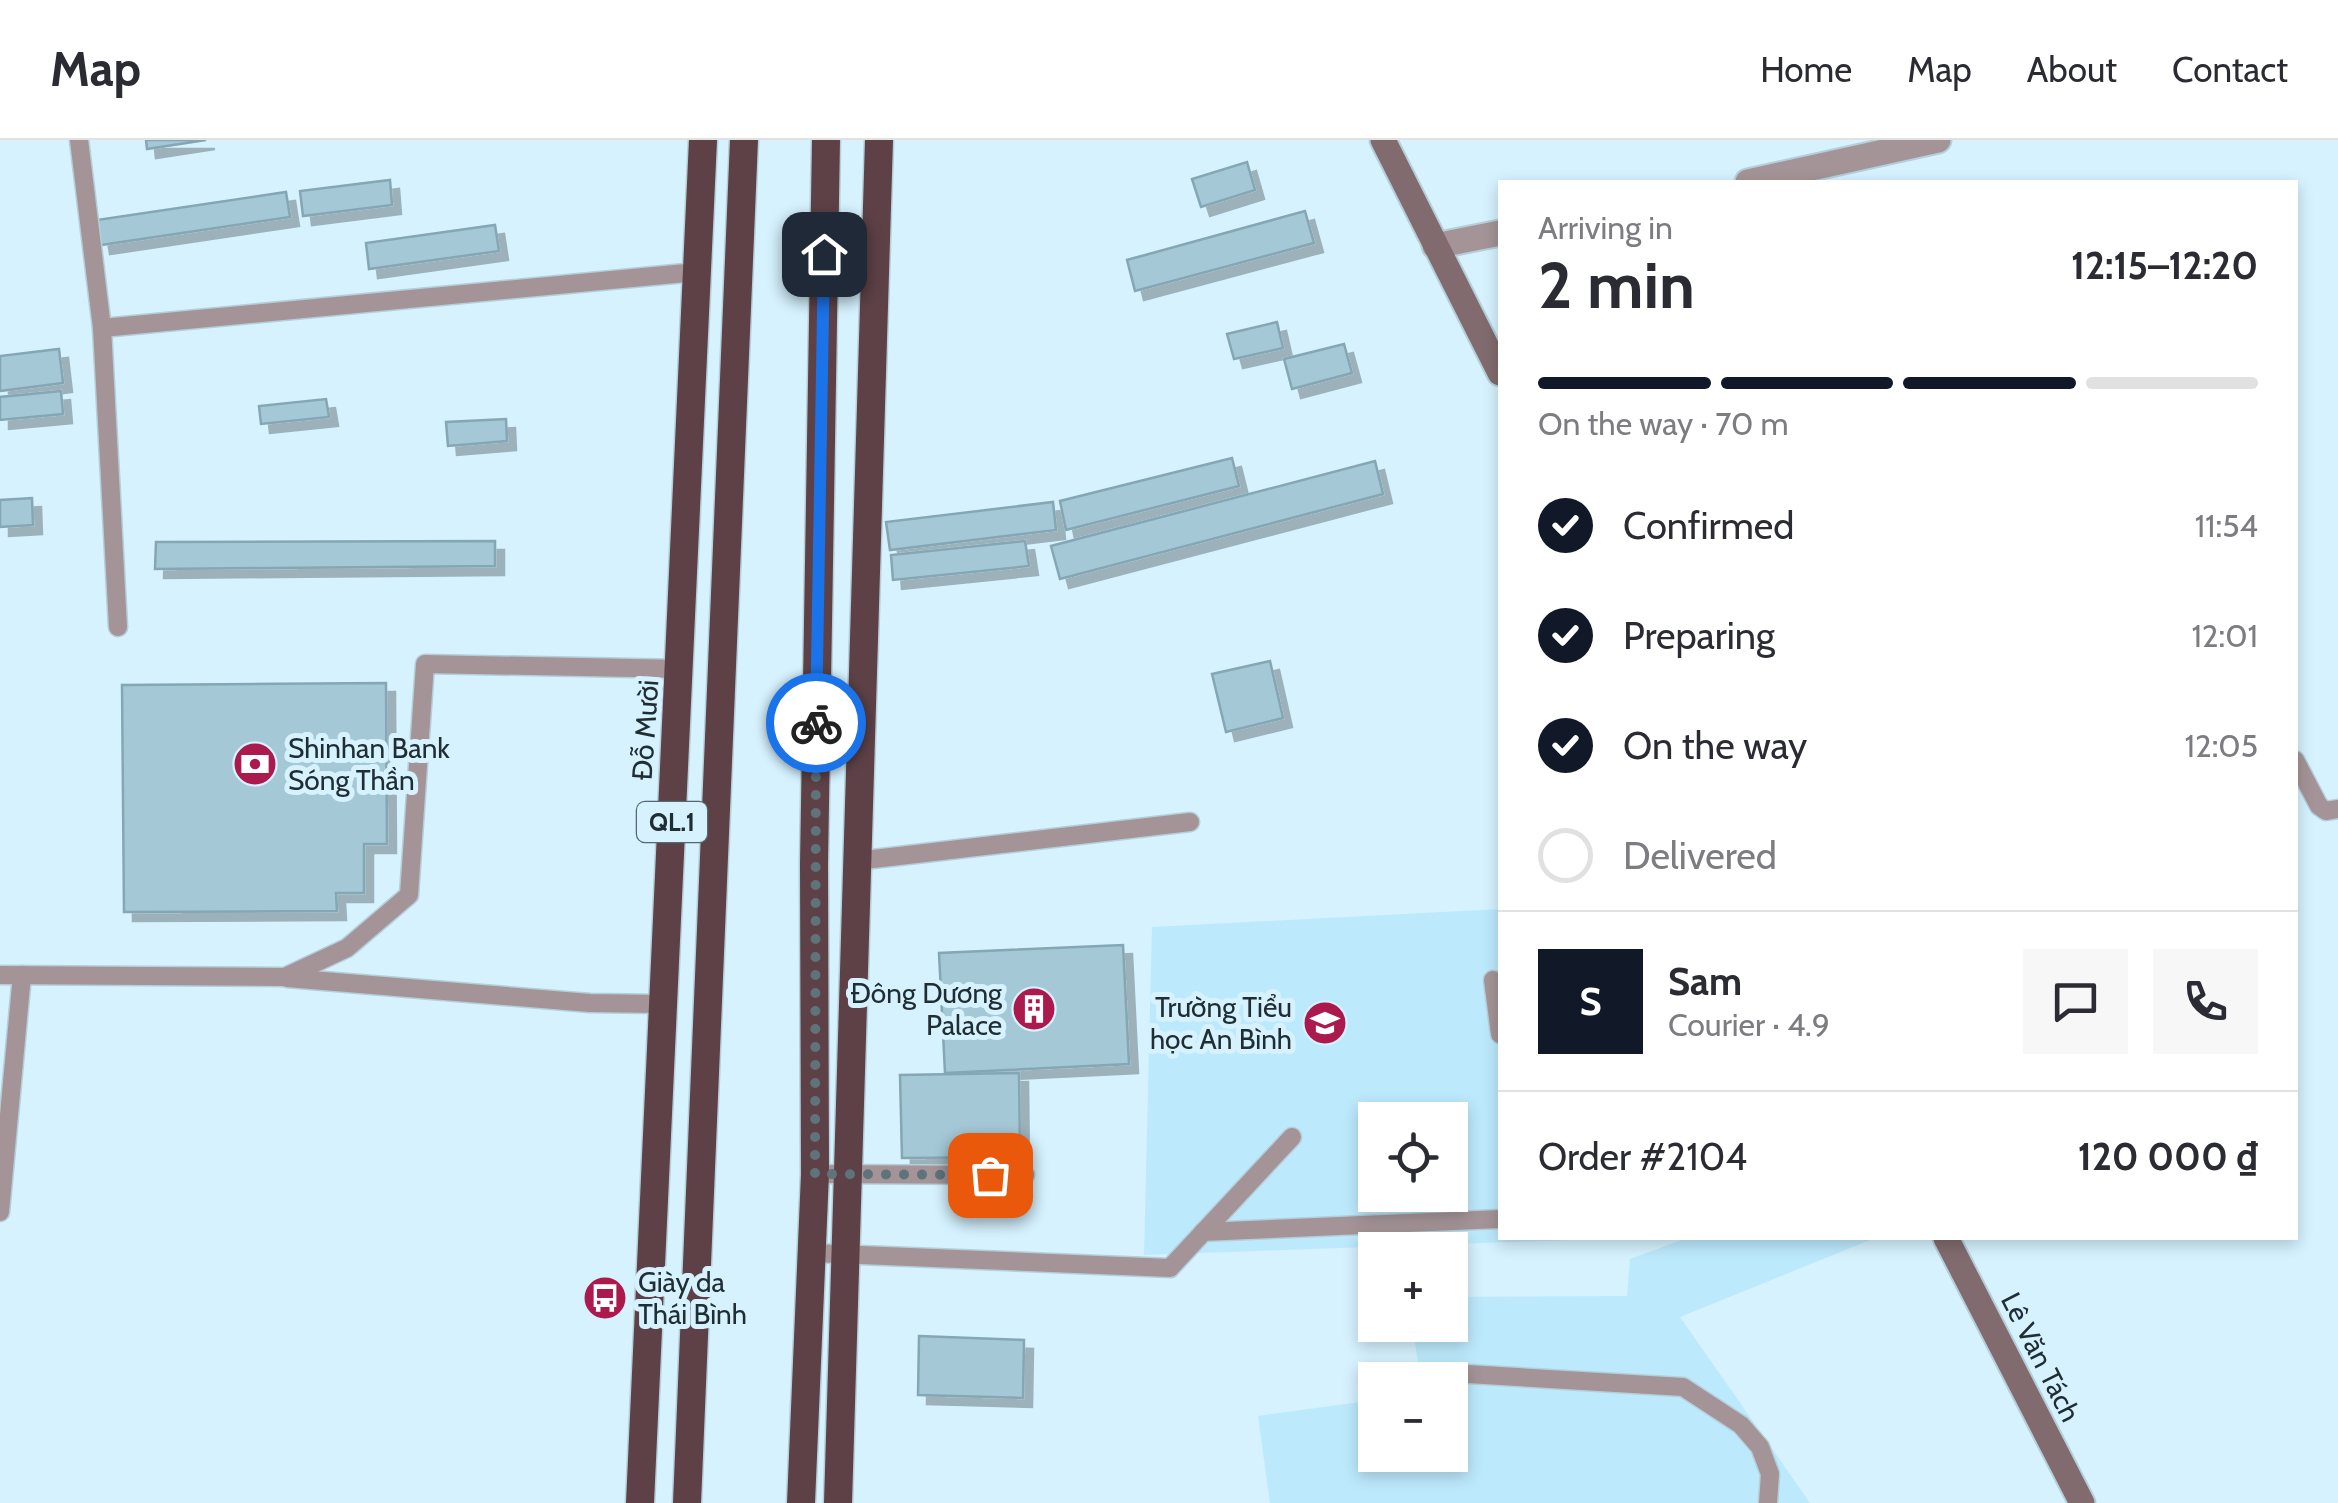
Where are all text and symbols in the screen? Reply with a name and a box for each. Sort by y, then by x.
text: Map [50,40,141,98]
text: Home [1760,48,1852,91]
text: Map [1907,48,1972,91]
text: About [2027,48,2117,91]
text: Contact [2172,48,2288,91]
text: Arriving in [1538,208,1673,247]
pin [782,212,867,297]
icon: home [797,227,852,282]
text: 12:15–12:20 [2071,242,2258,289]
text: 2 min [1538,245,1695,324]
text: On the way · 70 m [1538,404,1789,443]
icon: check [1538,498,1593,553]
text: Confirmed [1623,502,1794,549]
text: 11:54 [2195,506,2258,545]
icon: check [1538,608,1593,663]
text: Preparing [1623,612,1775,659]
text: 12:01 [2191,616,2258,655]
courier [766,673,866,773]
street label: Đỗ Mười [625,679,665,781]
icon: bike [789,696,844,751]
icon: check [1538,718,1593,773]
text: On the way [1623,722,1807,769]
text: 12:05 [2184,726,2258,765]
place label: Shinhan Bank Sóng Thần [288,731,450,797]
bank icon: Shinhan Bank Sóng Thần [232,741,278,787]
road number: QL.1 [637,802,707,842]
text: Delivered [1623,832,1777,879]
button: chat [2023,949,2128,1054]
button: phone [2153,949,2258,1054]
text: Sam [1668,958,1742,1005]
place label: Đông Dương Palace [850,976,1003,1042]
text: S [1579,978,1602,1025]
building icon: Đông Dương Palace [1011,986,1057,1032]
place label: Trường Tiểu học An Bình [1150,990,1292,1056]
school or university icon: Trường Tiểu học An Bình [1302,1000,1348,1046]
text: Courier · 4.9 [1668,1005,1830,1044]
map controls [1358,1102,1468,1472]
button: locate [1358,1102,1468,1212]
pin [948,1133,1033,1218]
text: Order #2104 [1538,1133,1747,1180]
text: 120 000 ₫ [2078,1133,2258,1180]
icon: bag [963,1148,1018,1203]
button: + [1358,1232,1468,1342]
place label: Giày da Thái Bình [638,1265,747,1331]
bus stop icon: Giày da Thái Bình [582,1275,628,1321]
street label: Lê Văn Tách [1994,1287,2088,1427]
button: − [1358,1362,1468,1472]

